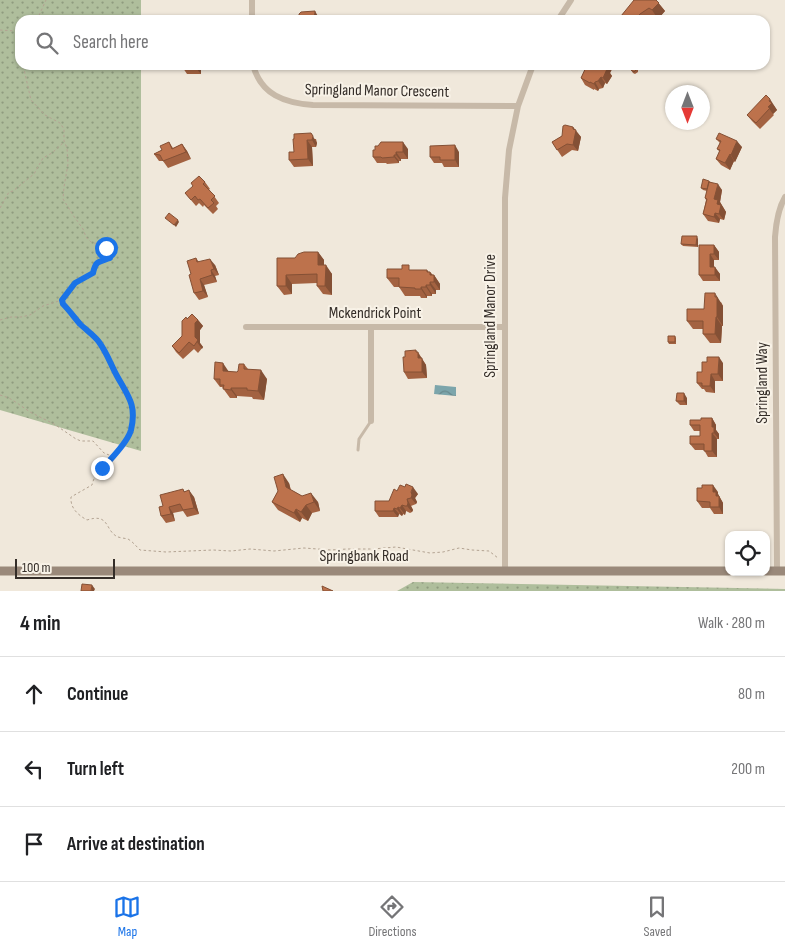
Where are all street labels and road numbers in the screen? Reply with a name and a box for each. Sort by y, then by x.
street label: Springland Manor Crescent [305,80,450,102]
street label: Springland Manor Drive [481,254,500,378]
street label: Mckendrick Point [329,304,421,323]
street label: Springland Way [753,342,772,424]
street label: Springbank Road [319,547,409,566]

